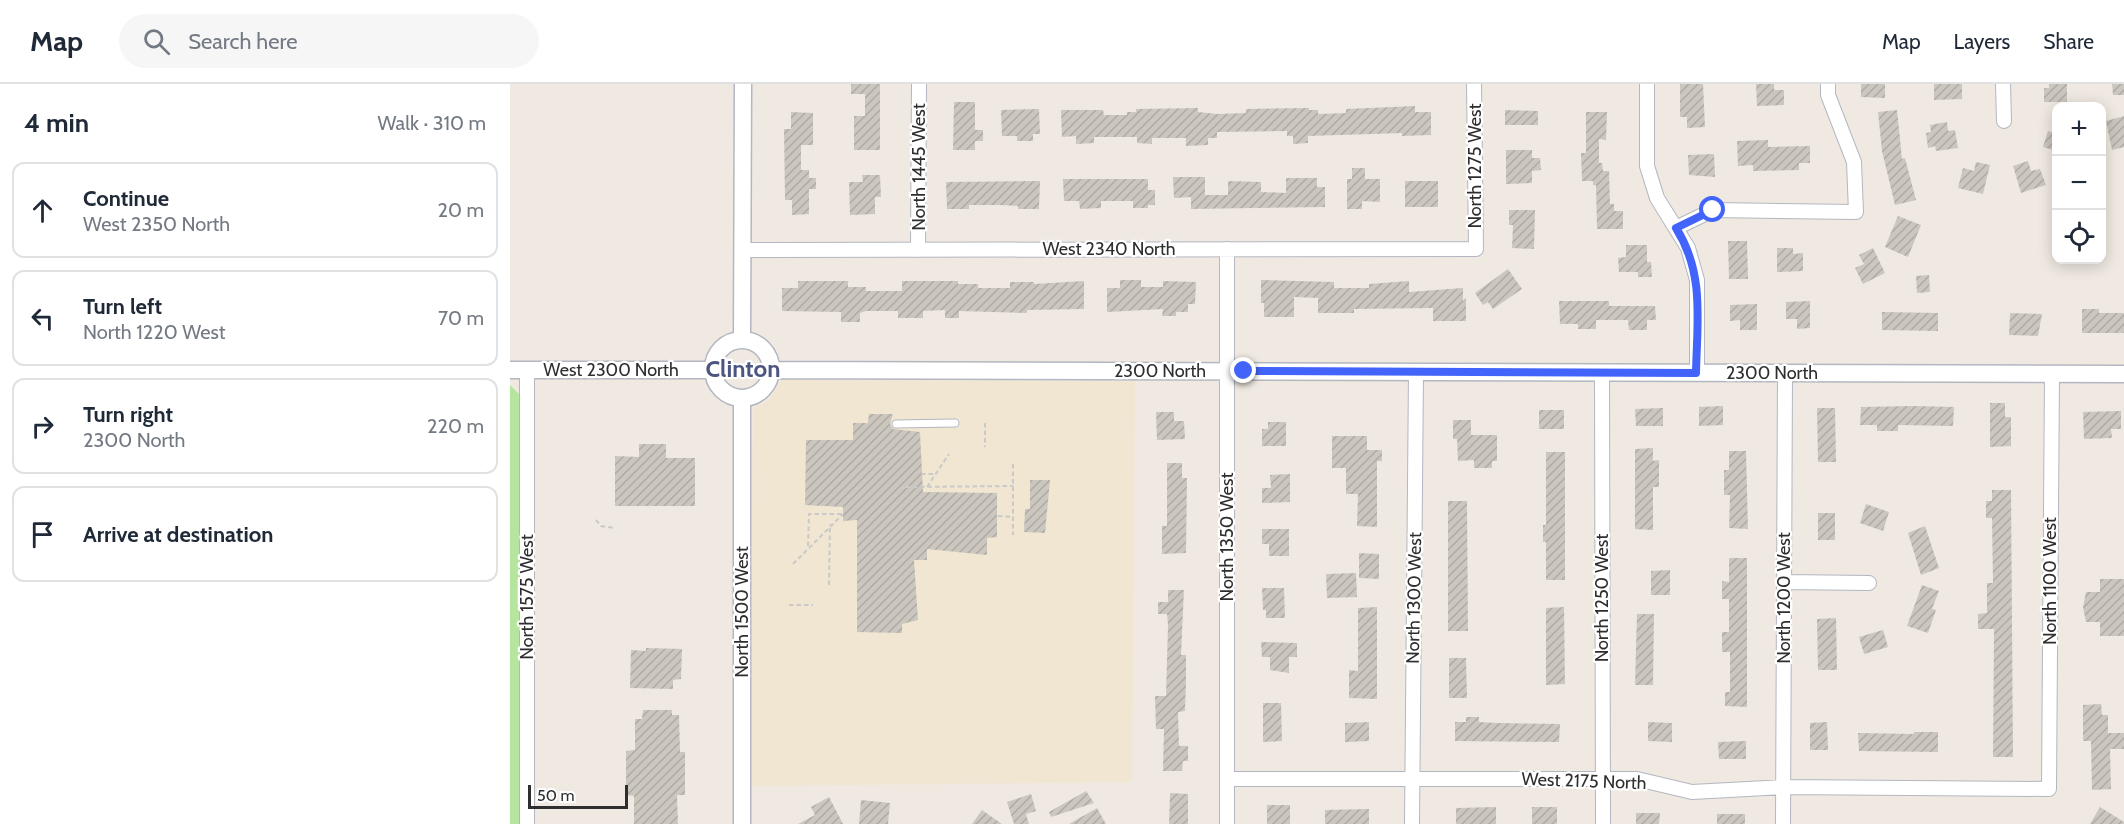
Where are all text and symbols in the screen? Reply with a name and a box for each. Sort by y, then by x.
search box [119,14,539,68]
text: Map [30,24,83,58]
icon: search [140,25,173,58]
text: Search here [188,28,297,55]
text: Map [1882,29,1921,54]
text: Layers [1954,29,2010,54]
text: Share [2043,29,2094,54]
map controls [2052,102,2106,264]
button: + [2052,102,2106,156]
street label: North 1445 West [908,103,930,231]
street label: North 1275 West [1464,103,1486,229]
text: 4 min [24,107,89,139]
text: Walk · 310 m [378,111,486,135]
button: − [2052,156,2106,210]
text: Continue [83,185,169,212]
icon: ahead [26,194,59,227]
route start [1699,196,1725,222]
text: 20 m [438,198,484,222]
button: locate [2052,210,2106,264]
text: West 2350 North [83,212,230,236]
street label: West 2340 North [1042,238,1176,260]
text: Turn left [83,293,162,320]
icon: left [26,302,59,335]
text: 70 m [438,306,484,330]
text: North 1220 West [83,320,226,344]
district label: Clinton [706,354,780,383]
route end [1230,357,1256,383]
street label: West 2300 North [543,359,679,381]
street label: 2300 North [1114,360,1206,382]
street label: 2300 North [1726,362,1818,384]
text: Turn right [83,401,173,428]
icon: right [26,410,59,443]
text: 220 m [427,414,484,438]
text: 2300 North [83,428,185,452]
street label: North 1350 West [1216,473,1238,601]
street label: North 1100 West [2039,517,2061,645]
icon: arrive [26,518,59,551]
text: Arrive at destination [83,521,273,548]
street label: North 1300 West [1402,532,1426,664]
street label: North 1200 West [1773,532,1795,664]
street label: North 1575 West [516,534,538,660]
street label: North 1250 West [1591,534,1613,662]
street label: North 1500 West [731,546,753,678]
street label: West 2175 North [1521,768,1647,794]
scale bar [528,782,628,810]
text: 50 m [537,786,574,805]

